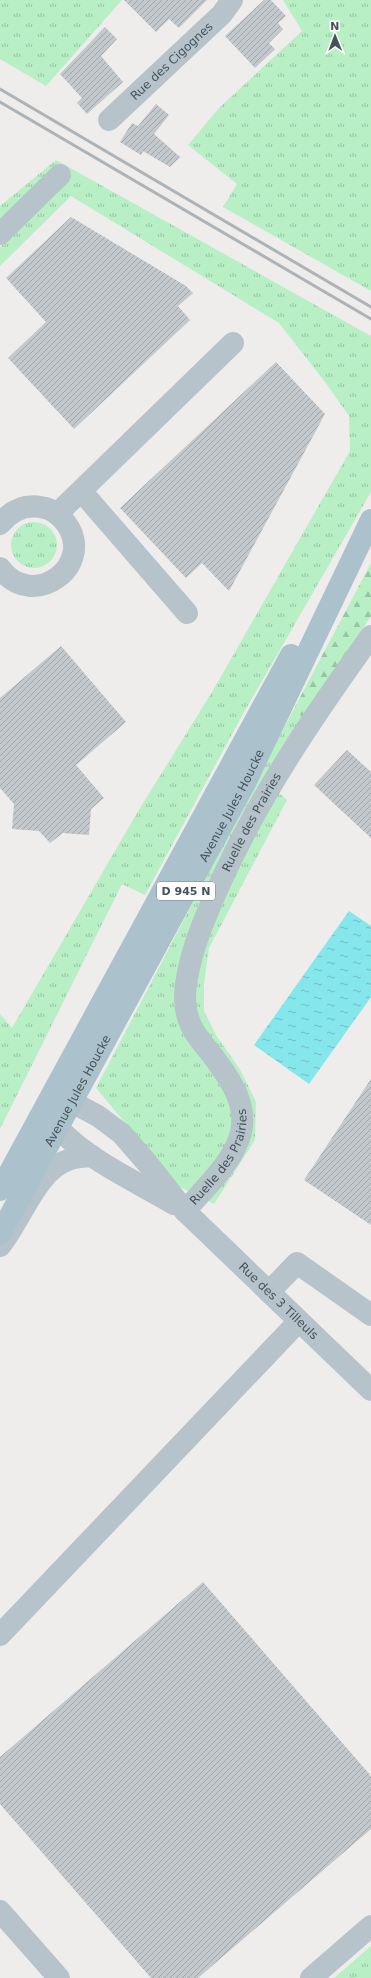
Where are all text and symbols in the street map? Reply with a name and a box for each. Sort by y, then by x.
north arrow [315,16,355,56]
street label: Rue des Cigognes [128,19,216,103]
text: N [330,20,340,33]
street label: Avenue Jules Houcke [196,747,267,864]
street label: Ruelle des Prairies [219,770,284,874]
road number: D 945 N [157,882,215,900]
street label: Avenue Jules Houcke [42,1033,114,1149]
street label: Ruelle des Prairies [187,1108,249,1208]
street label: Rue des 3 Tilleuls [236,1260,321,1342]

